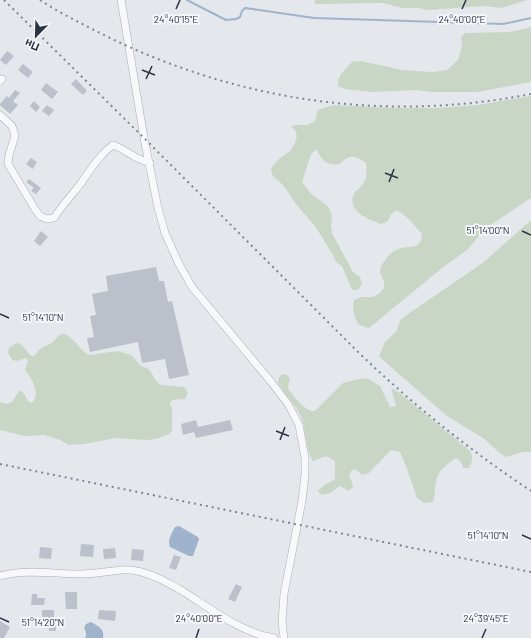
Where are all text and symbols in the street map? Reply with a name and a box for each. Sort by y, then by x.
text: 24°40'15"E [154,13,198,25]
text: 24°40'00"E [438,13,486,25]
north arrow [16,16,56,56]
text: Пн [23,37,41,54]
text: 51°14'00"N [466,224,510,236]
text: 51°14'10"N [23,311,63,323]
text: 51°14'10"N [468,529,508,541]
text: 24°40'00"E [175,612,223,624]
text: 24°39'45"E [463,612,509,624]
text: 51°14'20"N [22,616,64,628]

